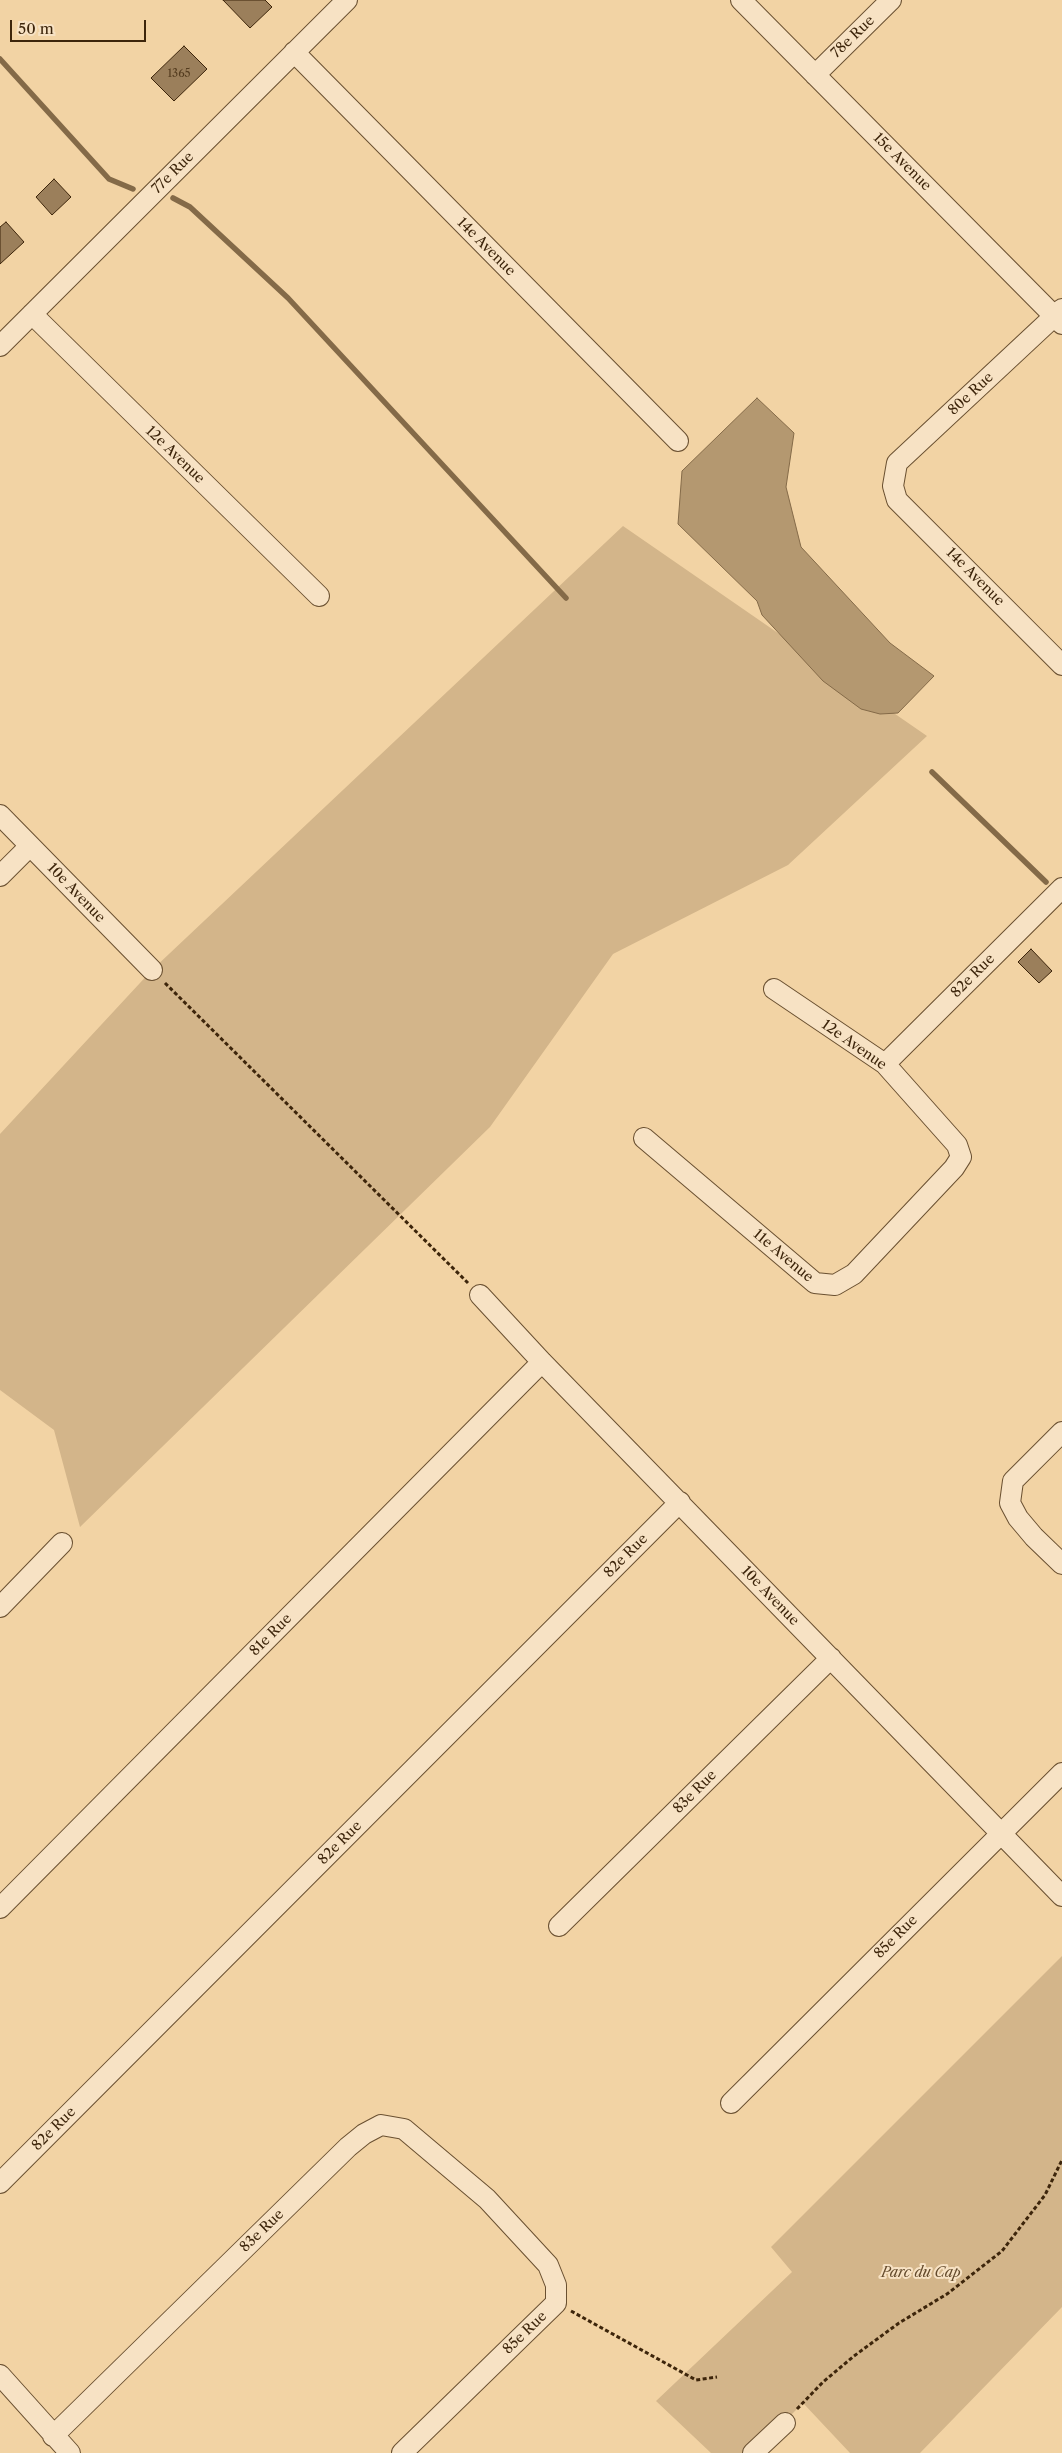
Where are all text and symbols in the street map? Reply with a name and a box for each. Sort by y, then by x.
scale bar [12,10,149,42]
street label: 78e Rue [828,12,878,62]
text: 50 m [18,19,54,38]
house number: 1365 [167,67,191,81]
street label: 15e Avenue [870,130,934,194]
street label: 77e Rue [149,149,197,197]
street label: 14e Avenue [453,214,519,280]
street label: 80e Rue [945,369,997,419]
street label: 12e Avenue [142,423,208,487]
street label: 14e Avenue [942,544,1008,610]
street label: 10e Avenue [44,860,108,926]
street label: 82e Rue [948,951,998,1001]
street label: 12e Avenue [818,1017,890,1073]
street label: 11e Avenue [750,1226,816,1286]
street label: 82e Rue [601,1531,651,1581]
street label: 10e Avenue [738,1563,802,1629]
street label: 81e Rue [247,1611,295,1659]
street label: 83e Rue [670,1767,720,1817]
street label: 82e Rue [315,1818,365,1868]
street label: 85e Rue [871,1912,921,1962]
street label: 82e Rue [29,2104,79,2154]
street label: 83e Rue [237,2206,287,2256]
park label: Parc du Cap [881,2265,961,2281]
street label: 85e Rue [500,2308,550,2358]

